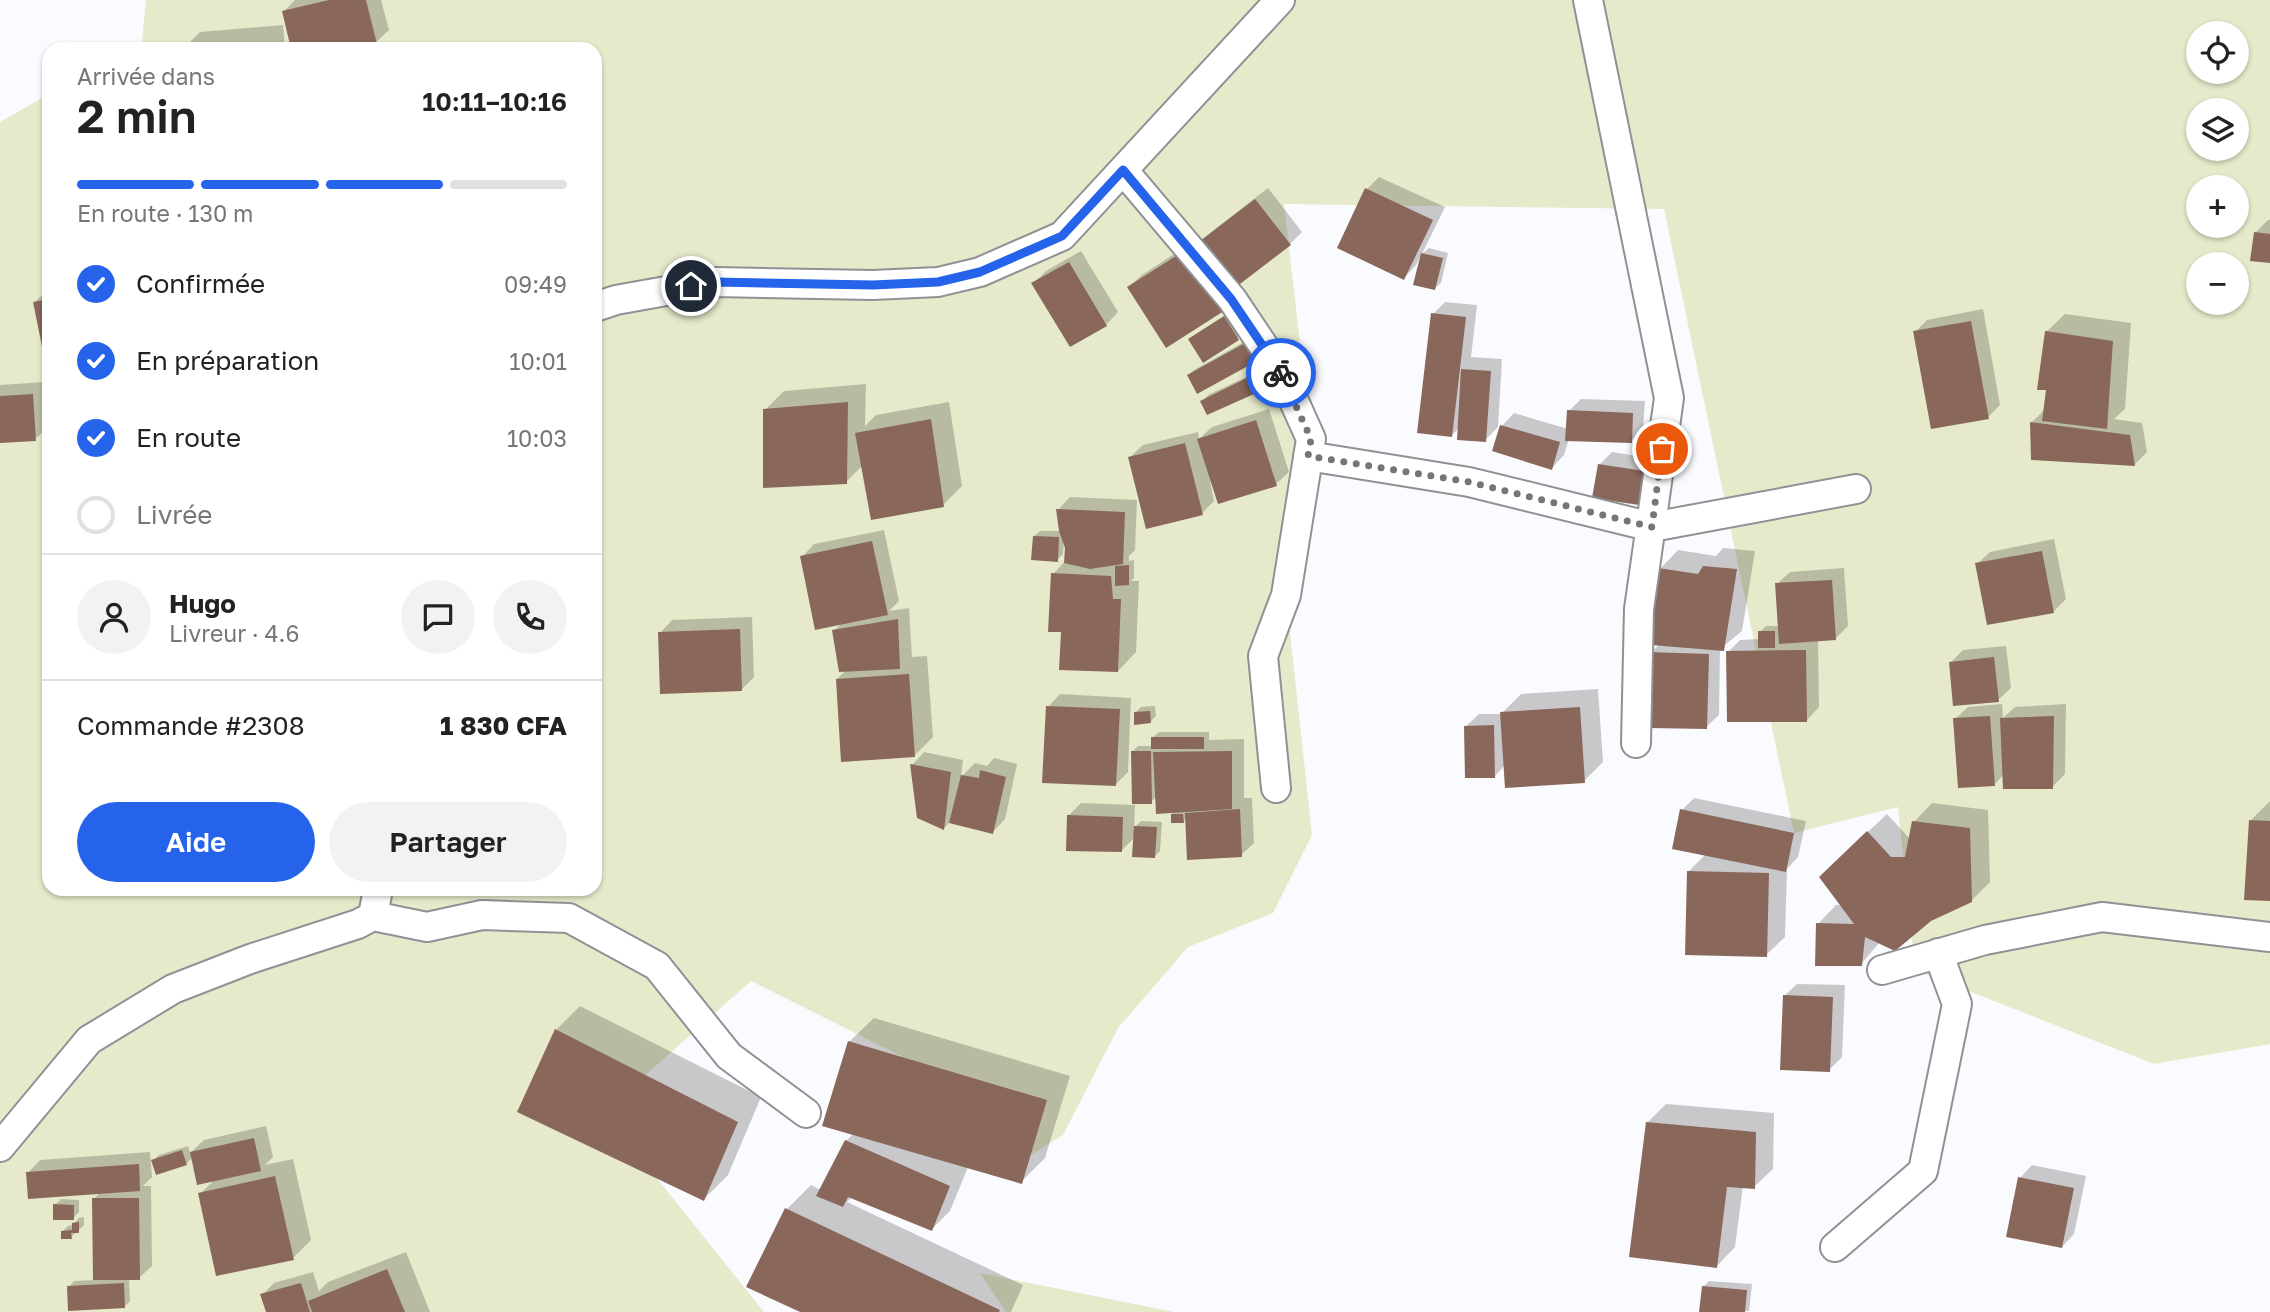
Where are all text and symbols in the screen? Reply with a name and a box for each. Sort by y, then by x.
map controls [2186,21,2249,315]
button: locate [2186,21,2249,84]
text: Arrivée dans [77,62,215,90]
text: 10:11–10:16 [422,86,567,117]
text: 2 min [77,88,197,143]
button: layers [2186,98,2249,161]
button: + [2186,175,2249,238]
text: En route · 130 m [77,199,253,227]
button: − [2186,252,2249,315]
pin [661,256,721,316]
icon: check [77,265,115,303]
icon: home [672,267,710,305]
text: Confirmée [136,268,265,299]
text: 09:49 [504,270,567,298]
courier [1246,338,1316,408]
icon: check [77,342,115,380]
text: En préparation [136,345,319,376]
text: 10:01 [509,347,567,375]
icon: bike [1262,354,1300,392]
icon: check [77,419,115,457]
pin [1632,419,1692,479]
text: En route [136,422,241,453]
text: 10:03 [507,424,567,452]
icon: bag [1643,430,1681,468]
text: Livrée [136,499,212,530]
button: person [77,580,151,654]
button: chat [401,580,475,654]
button: phone [493,580,567,654]
text: Hugo [169,588,236,619]
text: Livreur · 4.6 [169,619,299,647]
text: Commande #2308 [77,710,305,741]
text: 1 830 CFA [440,710,567,741]
button: Aide [77,802,315,882]
button: Partager [329,802,567,882]

